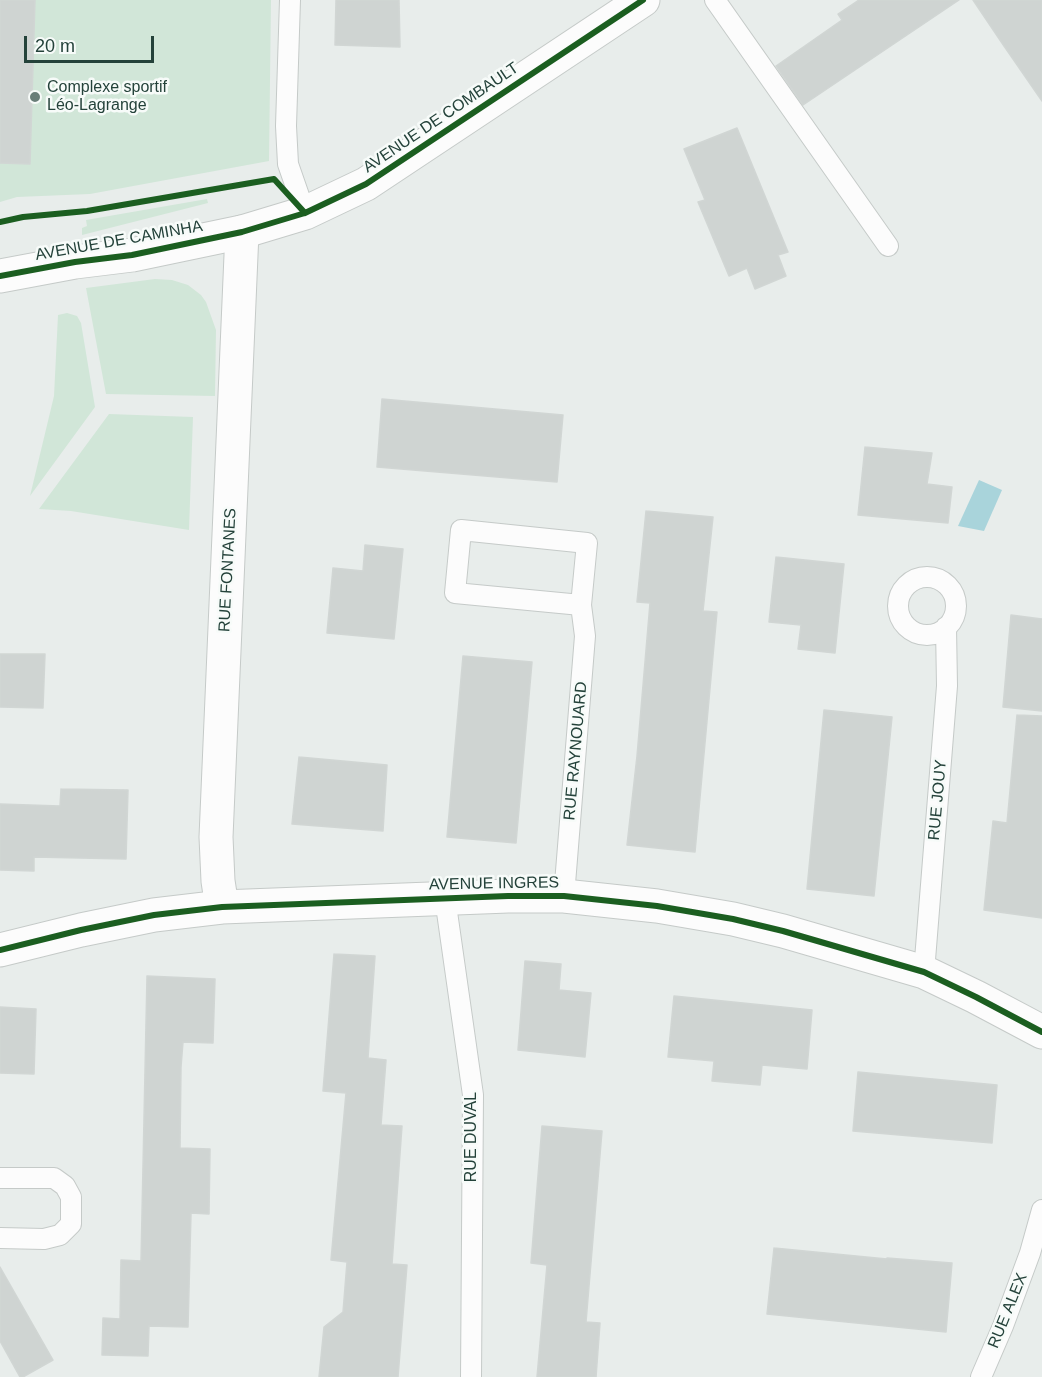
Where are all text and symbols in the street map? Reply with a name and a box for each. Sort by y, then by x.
scale bar [27,24,158,62]
text: 20 m [35,36,75,56]
street label: AVENUE DE COMBAULT [360,59,522,177]
place label: Complexe sportif Léo-Lagrange [47,78,167,116]
marker: Complexe sportif Léo-Lagrange [28,90,42,104]
street label: AVENUE DE CAMINHA [34,217,204,265]
street label: RUE FONTANES [215,508,241,632]
street label: RUE RAYNOUARD [560,681,592,821]
street label: RUE JOUY [925,759,951,841]
street label: AVENUE INGRES [429,873,559,895]
street label: RUE DUVAL [462,1092,482,1182]
street label: RUE ALEX [984,1271,1032,1351]

